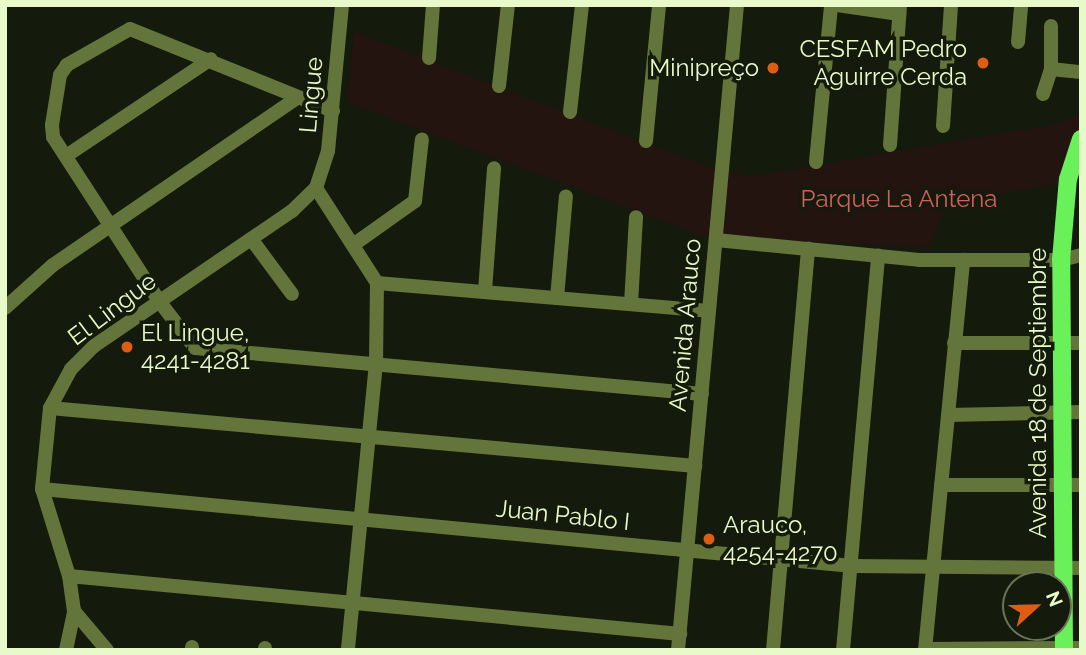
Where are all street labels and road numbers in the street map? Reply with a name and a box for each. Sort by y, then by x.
street label: Lingue [293,56,329,134]
street label: Avenida Arauco [663,237,707,413]
street label: Avenida 18 de Septiembre [1024,248,1052,538]
street label: El Lingue [62,266,162,352]
street label: Juan Pablo I [495,494,631,536]

